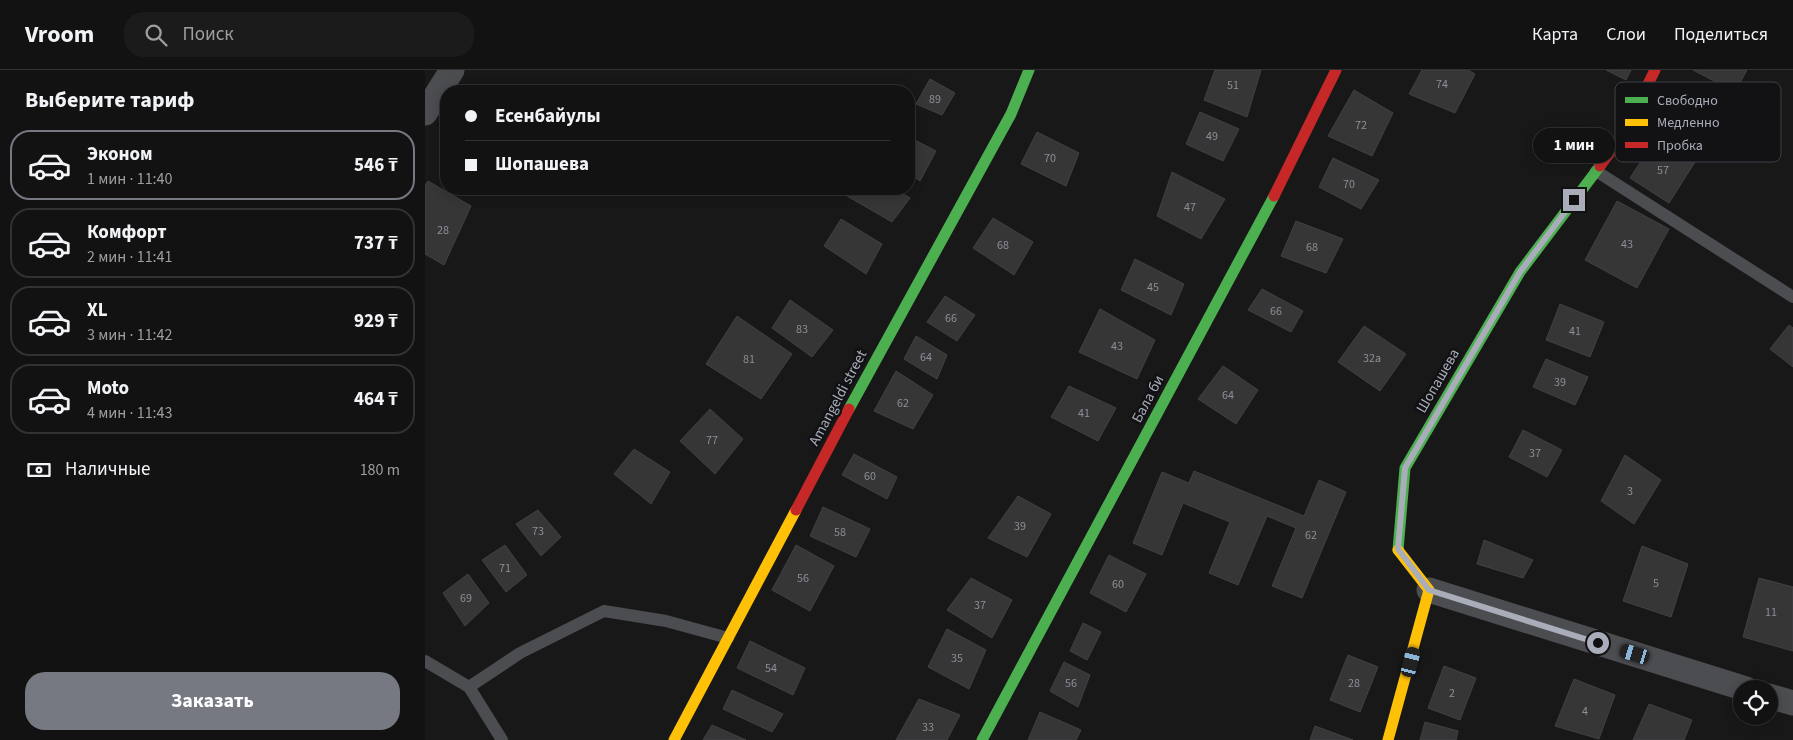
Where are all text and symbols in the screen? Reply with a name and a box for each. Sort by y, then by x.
search box [124,12,474,57]
text: Vroom [25,17,94,52]
icon: search [142,21,170,49]
text: Поиск [182,21,234,48]
text: Карта [1532,22,1578,47]
text: Слои [1606,22,1646,47]
text: Поделиться [1674,22,1768,47]
house number: 74 [1436,76,1448,93]
house number: 51 [1227,77,1239,94]
legend [1615,82,1781,162]
text: Выберите тариф [25,84,195,116]
house number: 89 [929,91,941,108]
text: Свободно [1657,91,1718,111]
text: Есенбайулы [495,103,601,130]
text: Медленно [1657,113,1720,133]
house number: 72 [1355,117,1367,134]
house number: 49 [1206,128,1218,145]
callout: 1 мин [1533,128,1615,162]
text: 1 мин [1554,134,1594,156]
text: Пробка [1657,136,1703,156]
text: Эконом [87,141,153,168]
icon: car [27,143,72,188]
house number: 70 [1044,150,1056,167]
text: Шопашева [495,151,589,178]
text: 546 ₸ [354,152,398,179]
house number: 57 [1657,162,1669,179]
text: 1 мин · 11:40 [87,168,173,190]
house number: 70 [1343,176,1355,193]
route end [1563,189,1585,211]
house number: 47 [1184,199,1196,216]
text: Комфорт [87,219,167,246]
icon: car [27,221,72,266]
house number: 28 [437,222,449,239]
text: 737 ₸ [354,230,398,257]
house number: 43 [1621,236,1633,253]
house number: 68 [997,237,1009,254]
house number: 68 [1306,239,1318,256]
text: 2 мин · 11:41 [87,246,173,268]
house number: 45 [1147,279,1159,296]
text: XL [87,297,108,324]
icon: car [27,299,72,344]
house number: 66 [1270,303,1282,320]
text: 929 ₸ [354,308,398,335]
house number: 66 [945,310,957,327]
house number: 83 [796,321,808,338]
house number: 41 [1569,323,1581,340]
text: 3 мин · 11:42 [87,324,173,346]
house number: 43 [1111,338,1123,355]
street label: Шопашева [1411,345,1465,417]
street label: Amangeldi street [804,346,872,450]
house number: 64 [920,349,932,366]
house number: 32а [1363,350,1381,367]
house number: 81 [743,351,755,368]
street label: Бала би [1127,371,1169,427]
house number: 39 [1554,374,1566,391]
text: Moto [87,375,129,402]
icon: car [27,377,72,422]
text: 464 ₸ [354,386,398,413]
house number: 64 [1222,387,1234,404]
house number: 62 [897,395,909,412]
text: 4 мин · 11:43 [87,402,173,424]
house number: 41 [1078,405,1090,422]
house number: 77 [706,432,718,449]
house number: 37 [1529,445,1541,462]
icon: cash [25,456,53,484]
text: Наличные [65,456,150,483]
text: 180 m [360,459,400,481]
house number: 60 [864,468,876,485]
house number: 3 [1627,483,1633,500]
house number: 39 [1014,518,1026,535]
house number: 73 [532,523,544,540]
house number: 58 [834,524,846,541]
house number: 62 [1305,527,1317,544]
house number: 71 [499,560,511,577]
house number: 56 [797,570,809,587]
house number: 5 [1653,575,1659,592]
house number: 60 [1112,576,1124,593]
house number: 69 [460,590,472,607]
house number: 37 [974,597,986,614]
house number: 11 [1765,604,1777,621]
route start [1587,632,1609,654]
car [1618,642,1651,666]
car [1400,646,1421,678]
house number: 35 [951,650,963,667]
house number: 54 [765,660,777,677]
button: Заказать [25,672,400,730]
house number: 56 [1065,675,1077,692]
house number: 28 [1348,675,1360,692]
map controls [1733,680,1778,725]
button: locate [1733,680,1778,725]
house number: 2 [1449,685,1455,702]
house number: 4 [1582,703,1588,720]
house number: 33 [922,719,934,736]

